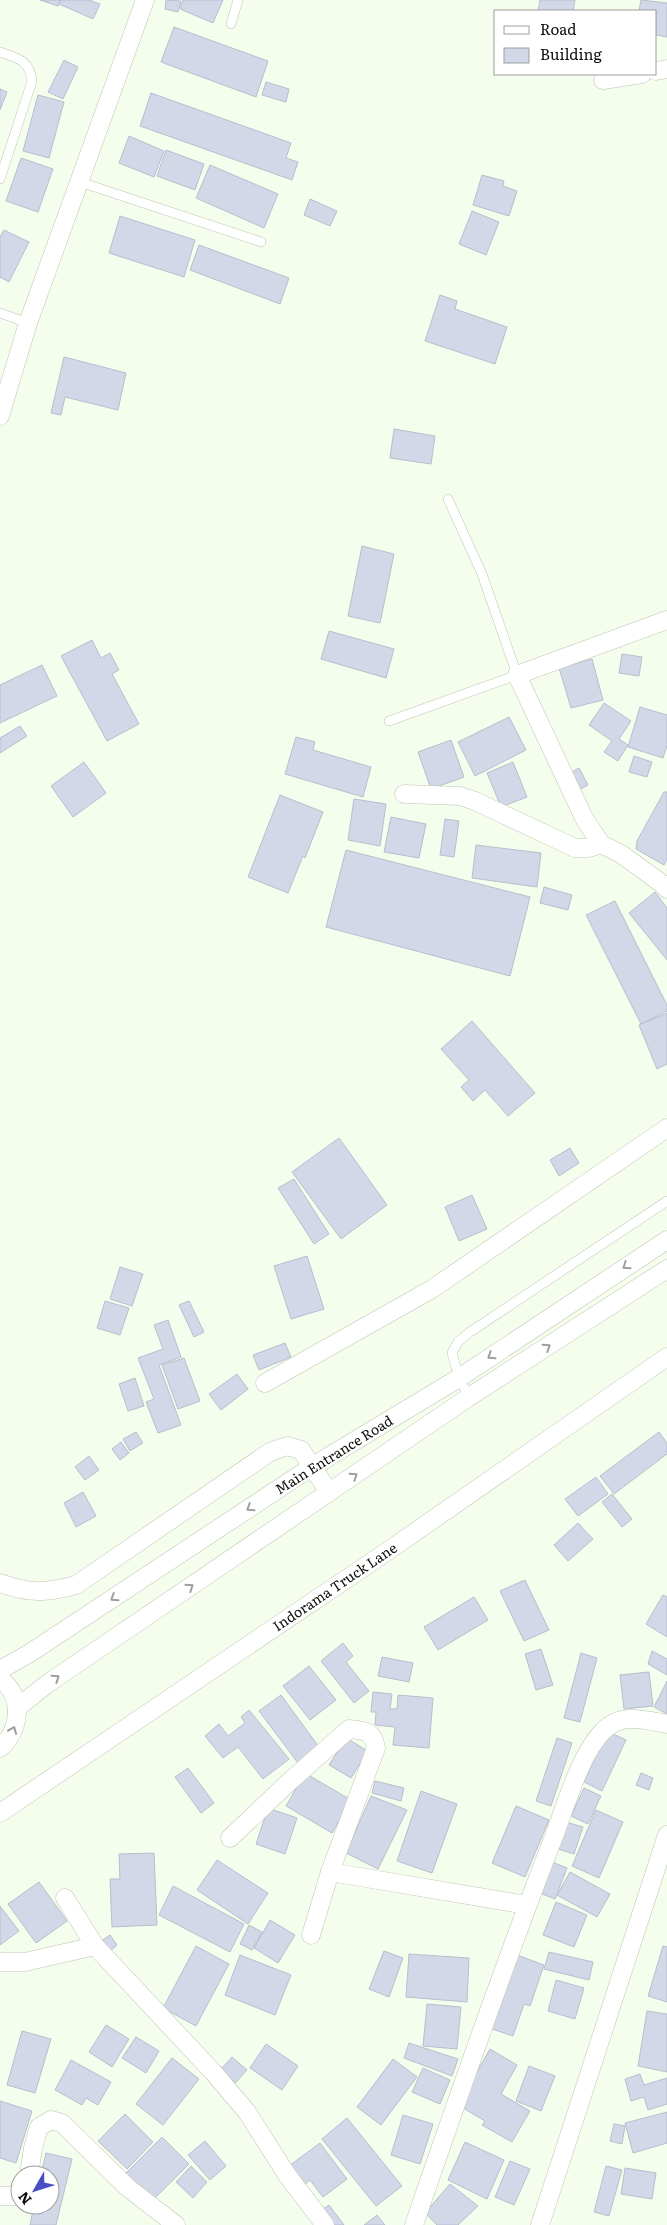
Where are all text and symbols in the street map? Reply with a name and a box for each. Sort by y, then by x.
legend [494,10,657,75]
text: Road [540,17,576,40]
text: Building [540,42,602,65]
one-way arrow [623,1260,632,1270]
one-way arrow [542,1343,551,1353]
one-way arrow [487,1350,497,1359]
street label: Main Entrance Road [271,1410,397,1498]
one-way arrow [348,1473,357,1482]
one-way arrow [246,1502,255,1511]
street label: Indorama Truck Lane [268,1537,400,1635]
one-way arrow [185,1584,194,1593]
one-way arrow [110,1591,119,1601]
one-way arrow [50,1675,60,1684]
one-way arrow [7,1726,17,1735]
north arrow [10,2165,60,2215]
text: N [12,2188,36,2210]

